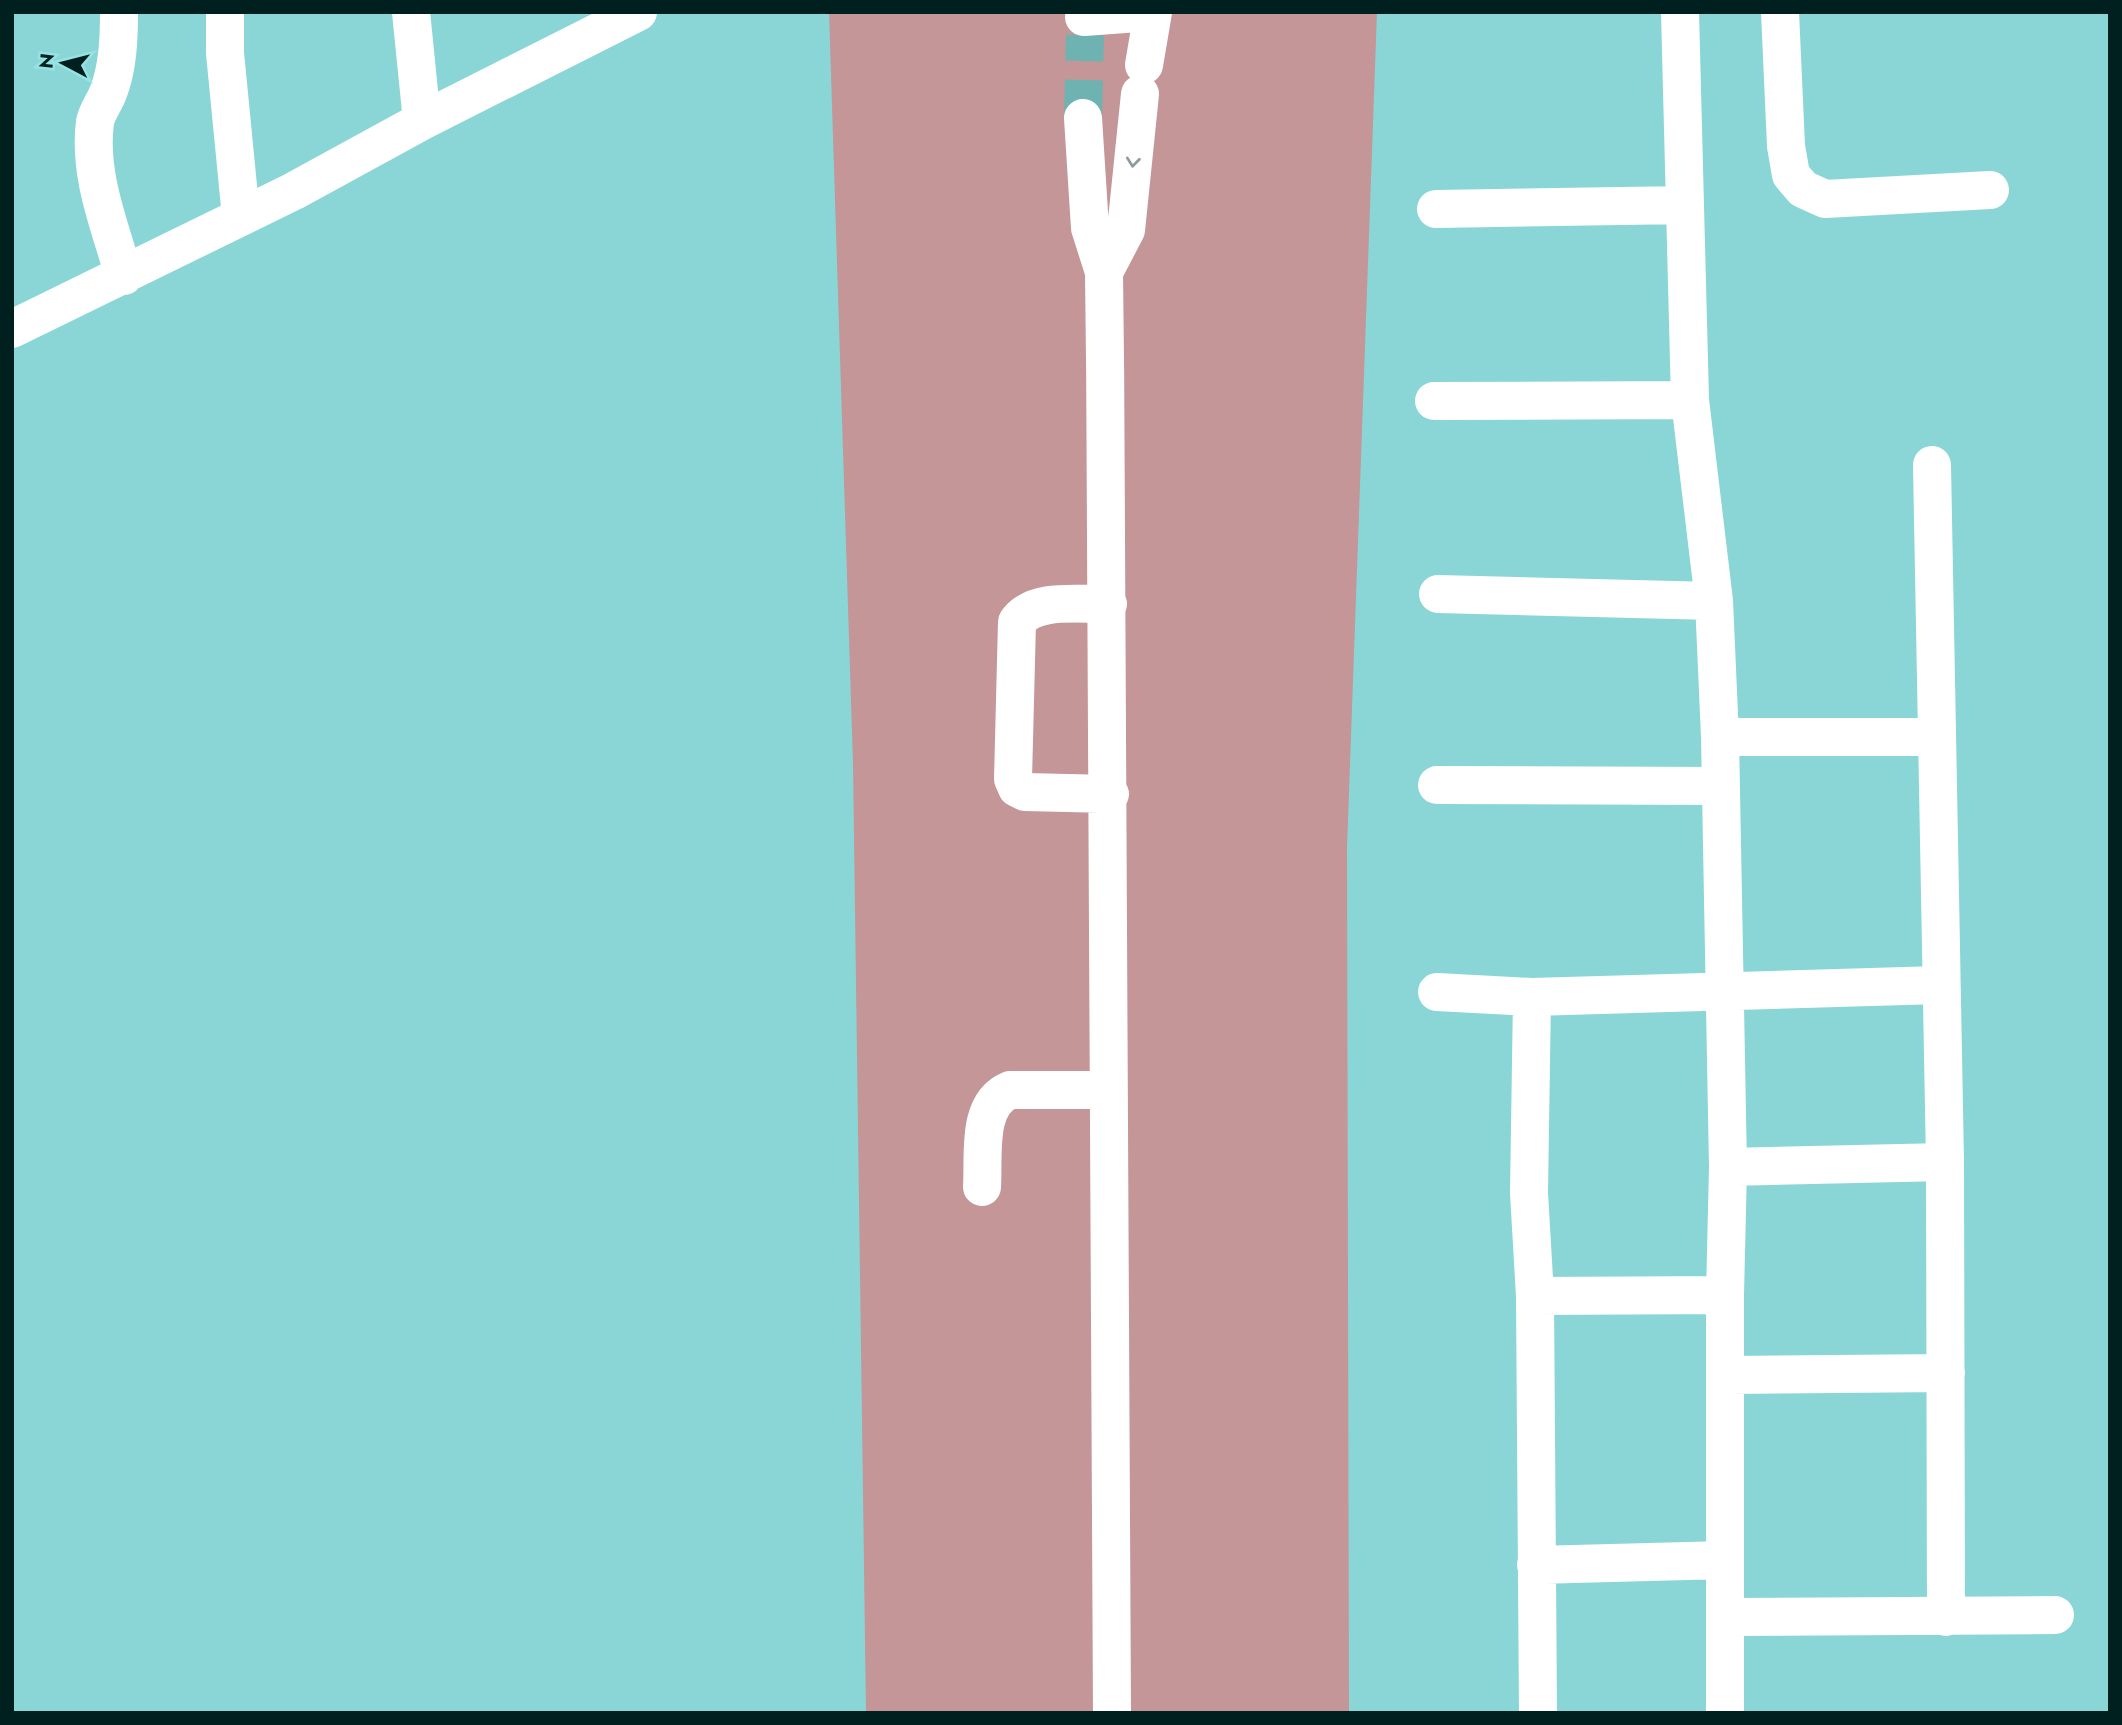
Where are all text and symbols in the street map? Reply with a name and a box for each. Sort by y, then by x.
north arrow [28,28,98,98]
text: N [32,52,61,70]
one-way arrow [1126,157,1141,168]

